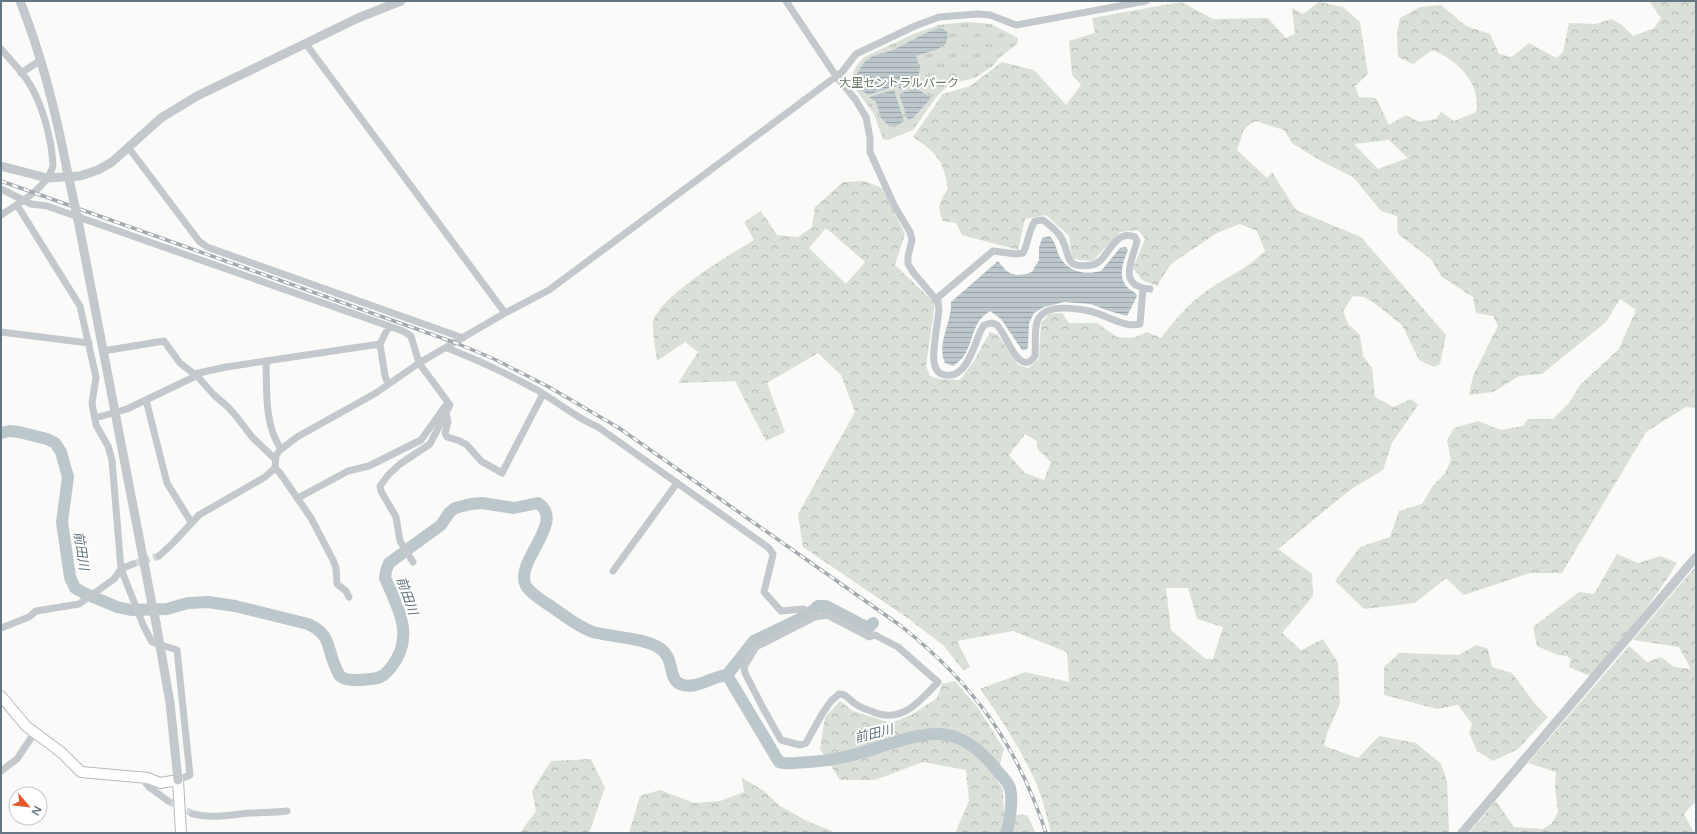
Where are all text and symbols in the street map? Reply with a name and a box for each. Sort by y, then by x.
park label: 大里セントラルパーク [839,76,959,90]
water label: 前田川 [70,530,92,573]
water label: 前田川 [393,575,422,619]
water label: 前田川 [853,721,897,746]
north arrow [8,786,48,826]
text: N [29,804,44,817]

